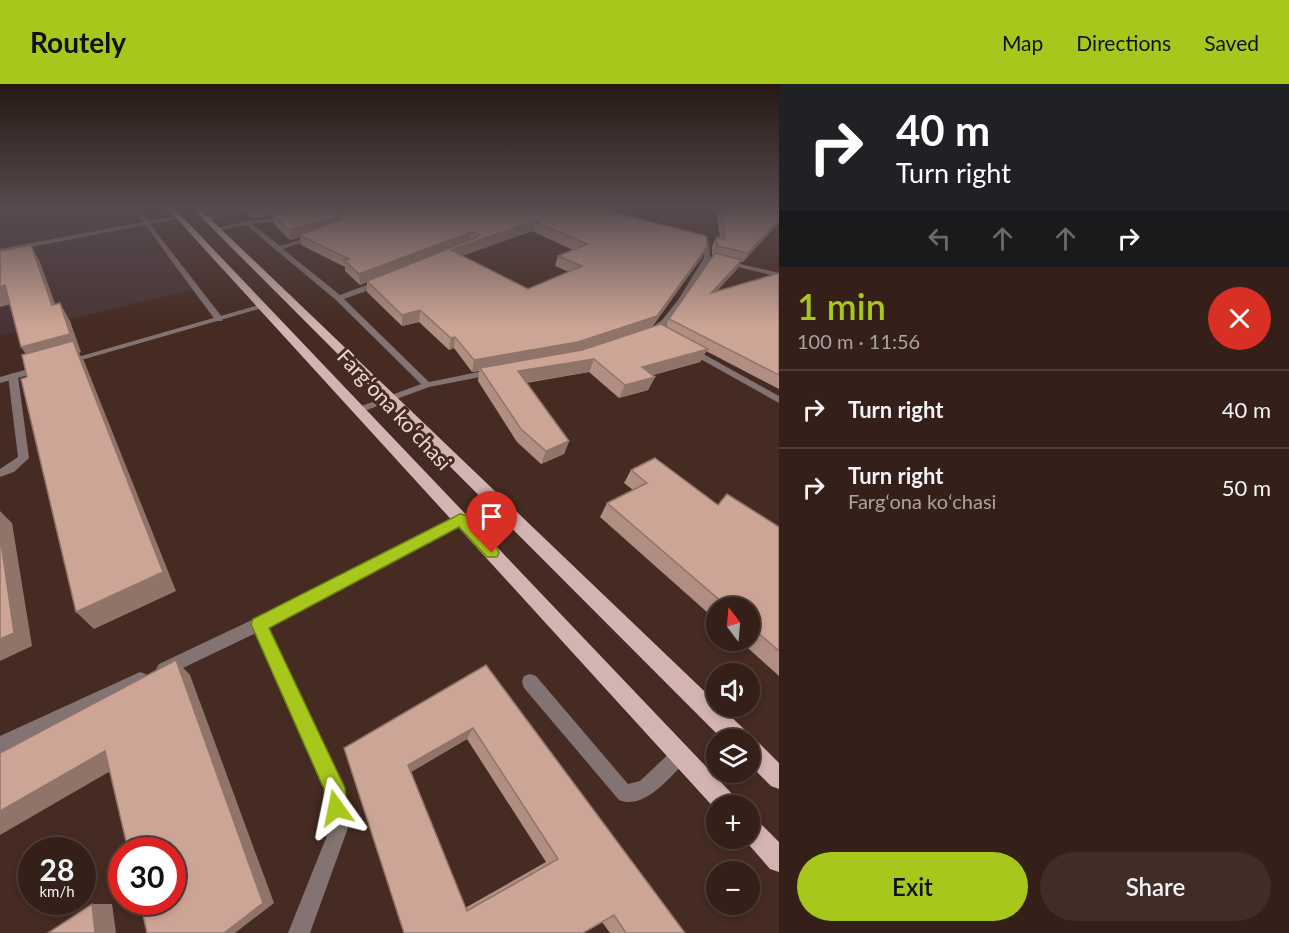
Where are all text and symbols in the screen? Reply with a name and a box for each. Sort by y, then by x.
text: Routely [30,25,126,59]
text: Map [1002,30,1043,55]
text: Directions [1076,30,1171,55]
text: Saved [1204,30,1259,55]
text: 40 m [896,105,990,155]
icon: right [797,108,875,186]
text: Turn right [896,156,1011,189]
icon: left [923,222,956,255]
icon: ahead [986,222,1019,255]
icon: ahead [1049,222,1082,255]
icon: right [1112,222,1145,255]
text: 1 min [797,284,886,328]
button: close [1208,287,1271,350]
text: 100 m · 11:56 [797,329,920,353]
street label: Fargʻona koʻchasi [333,343,457,474]
icon: right [797,393,830,426]
text: Turn right [848,396,943,423]
text: 40 m [1222,396,1271,423]
text: Turn right [848,462,943,489]
icon: right [797,471,830,504]
text: 50 m [1222,474,1271,501]
text: Fargʻona koʻchasi [848,489,996,513]
pin [466,491,517,553]
icon: arrive [475,500,508,533]
north arrow [706,597,760,651]
map controls [706,597,760,915]
button: sound [706,663,760,717]
button: layers [706,729,760,783]
position arrow [304,776,368,840]
button: + [706,795,760,849]
speed limit sign: 30 [108,837,186,915]
text: 28 [40,851,74,887]
button: Exit [797,852,1028,921]
button: Share [1040,852,1271,921]
button: − [706,861,760,915]
text: km/h [39,882,75,900]

